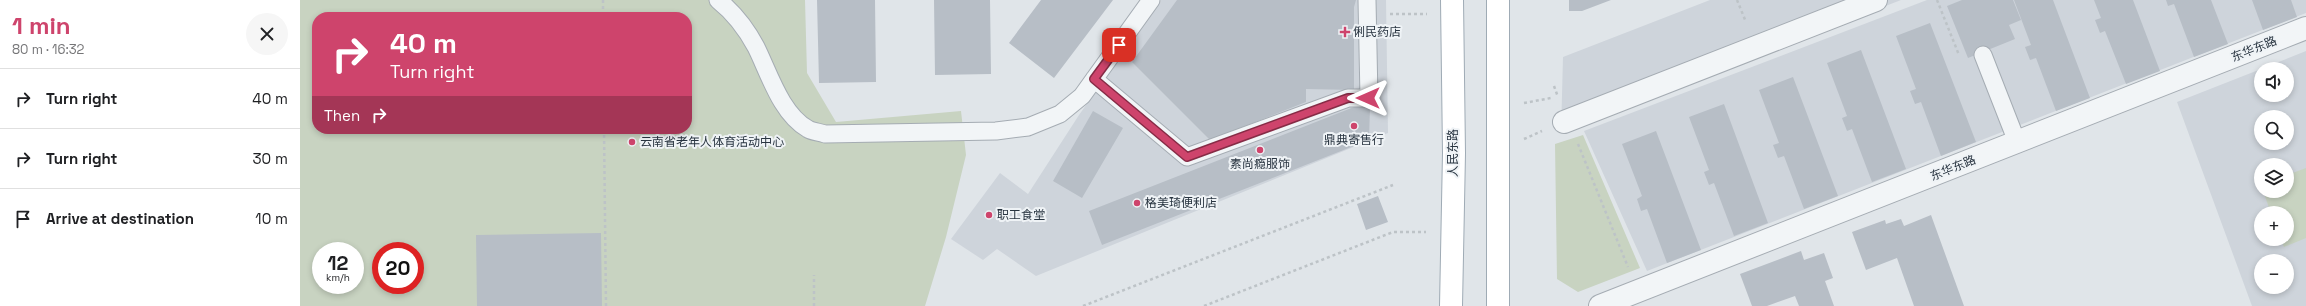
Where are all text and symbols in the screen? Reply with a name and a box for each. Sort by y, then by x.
text: 1 min [12,10,71,41]
button: close [246,13,288,55]
place label: 俐民药店 [1353,24,1401,40]
text: 40 m [390,25,457,61]
marker: 俐民药店 [1340,27,1350,37]
icon: right [324,28,376,80]
pin [1102,28,1136,62]
street label: 东华东路 [2229,33,2279,65]
icon: arrive [1108,34,1130,56]
text: 80 m · 16:32 [12,41,84,58]
text: Turn right [390,60,474,83]
map controls [2254,62,2294,294]
button: sound [2254,62,2294,102]
position arrow [1347,77,1389,119]
icon: right [12,88,34,110]
text: Turn right [46,89,117,108]
text: 40 m [252,89,288,108]
icon: right [368,104,390,126]
text: Then [324,106,360,125]
button: search [2254,110,2294,150]
marker: 鼎典寄售行 [1349,121,1359,131]
street label: 人民东路 [1445,129,1461,177]
place label: 鼎典寄售行 [1324,132,1384,148]
place label: 云南省老年人体育活动中心 [640,134,784,150]
marker: 云南省老年人体育活动中心 [627,137,637,147]
marker: 素尚瘾服饰 [1255,145,1265,155]
icon: right [12,148,34,170]
text: Turn right [46,149,117,168]
text: 30 m [253,149,288,168]
street label: 东华东路 [1928,152,1978,184]
place label: 素尚瘾服饰 [1230,156,1290,172]
button: layers [2254,158,2294,198]
place label: 格美琦便利店 [1145,195,1217,211]
marker: 格美琦便利店 [1132,198,1142,208]
button: + [2254,206,2294,246]
place label: 职工食堂 [997,207,1045,223]
icon: arrive [12,208,34,230]
text: Arrive at destination [46,209,194,228]
text: 10 m [255,209,288,228]
marker: 职工食堂 [984,210,994,220]
speed limit sign: 20 [372,242,424,294]
text: 12 [328,250,348,276]
button: − [2254,254,2294,294]
text: km/h [326,271,350,284]

